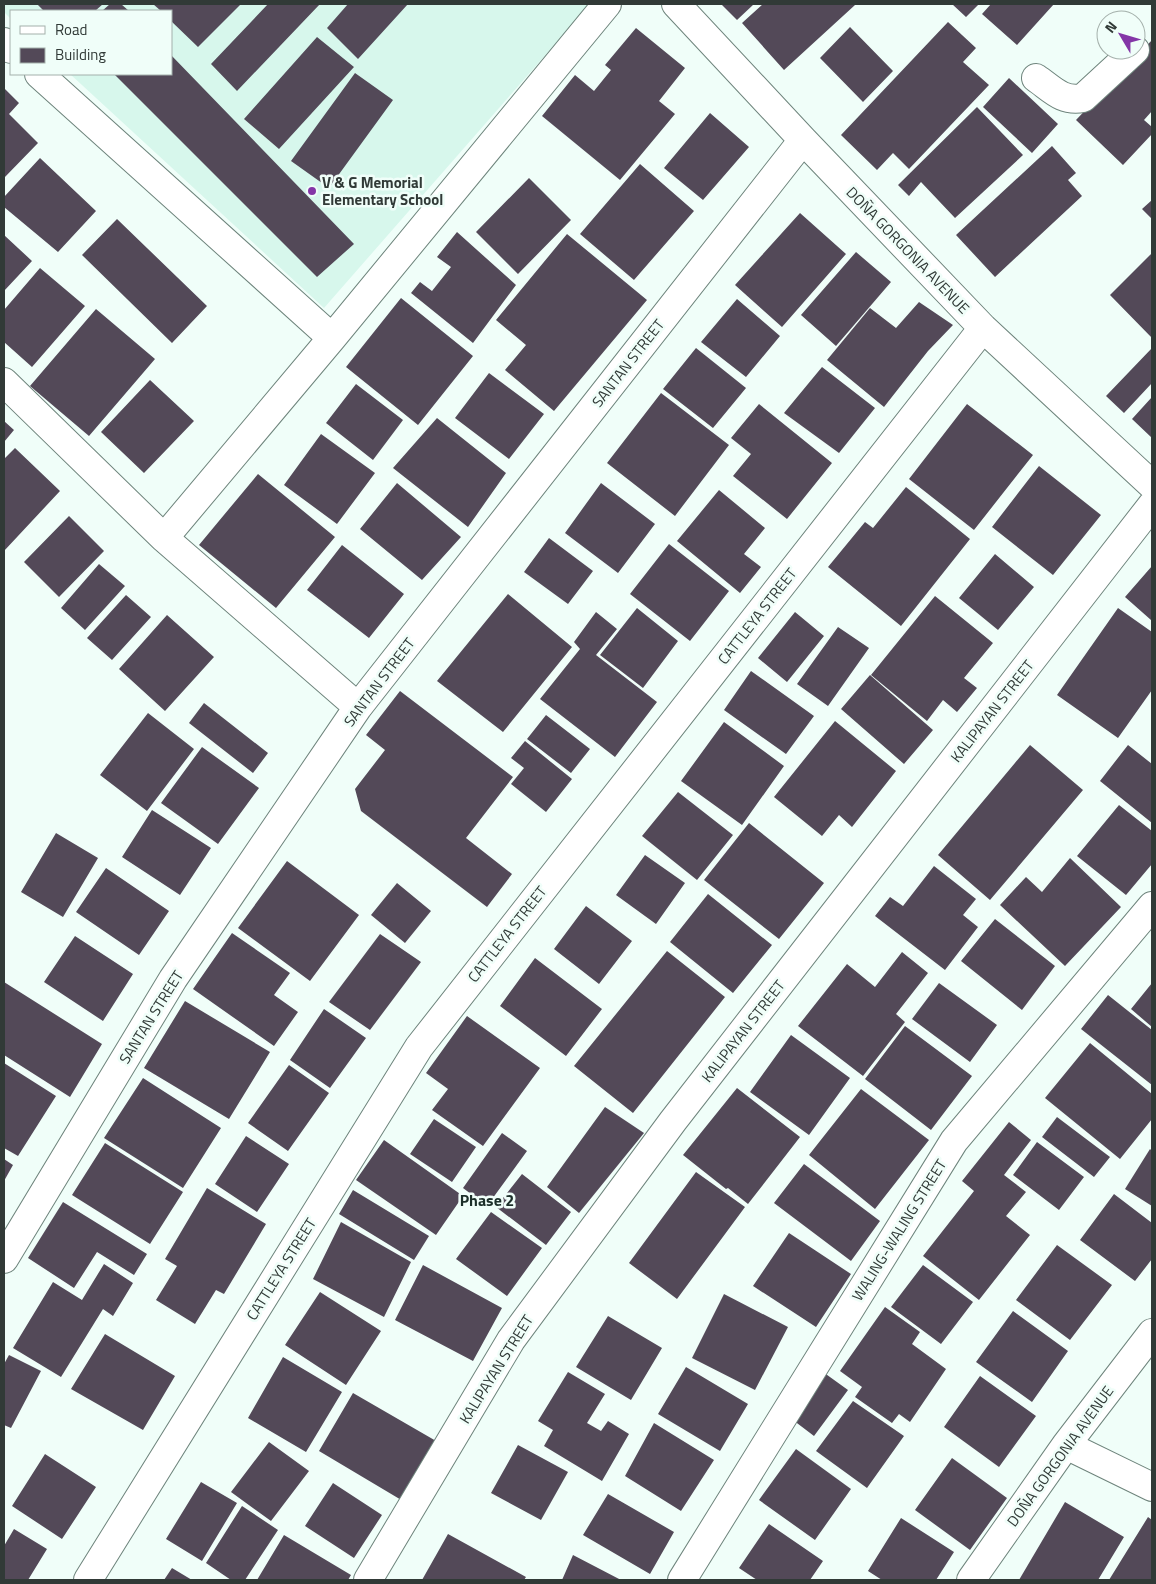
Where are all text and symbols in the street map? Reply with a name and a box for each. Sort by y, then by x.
legend [10,10,172,75]
north arrow [1096,10,1146,60]
text: N [1099,16,1122,37]
text: Road [55,18,87,41]
text: Building [55,43,106,66]
place label: V & G Memorial Elementary School [322,171,443,211]
street label: DOÑA GORGONIA AVENUE [841,181,975,319]
marker: V & G Memorial Elementary School [306,185,318,197]
street label: SANTAN STREET [586,314,670,412]
street label: CATTLEYA STREET [712,563,802,669]
street label: SANTAN STREET [338,633,420,731]
street label: KALIPAYAN STREET [945,655,1039,767]
street label: CATTLEYA STREET [462,881,552,987]
street label: SANTAN STREET [113,966,189,1068]
street label: KALIPAYAN STREET [696,975,790,1087]
street label: WALING-WALING STREET [846,1154,952,1305]
district label: Phase 2 [460,1188,514,1212]
street label: CATTLEYA STREET [240,1213,322,1325]
street label: KALIPAYAN STREET [453,1310,539,1428]
street label: DOÑA GORGONIA AVENUE [1001,1381,1119,1531]

